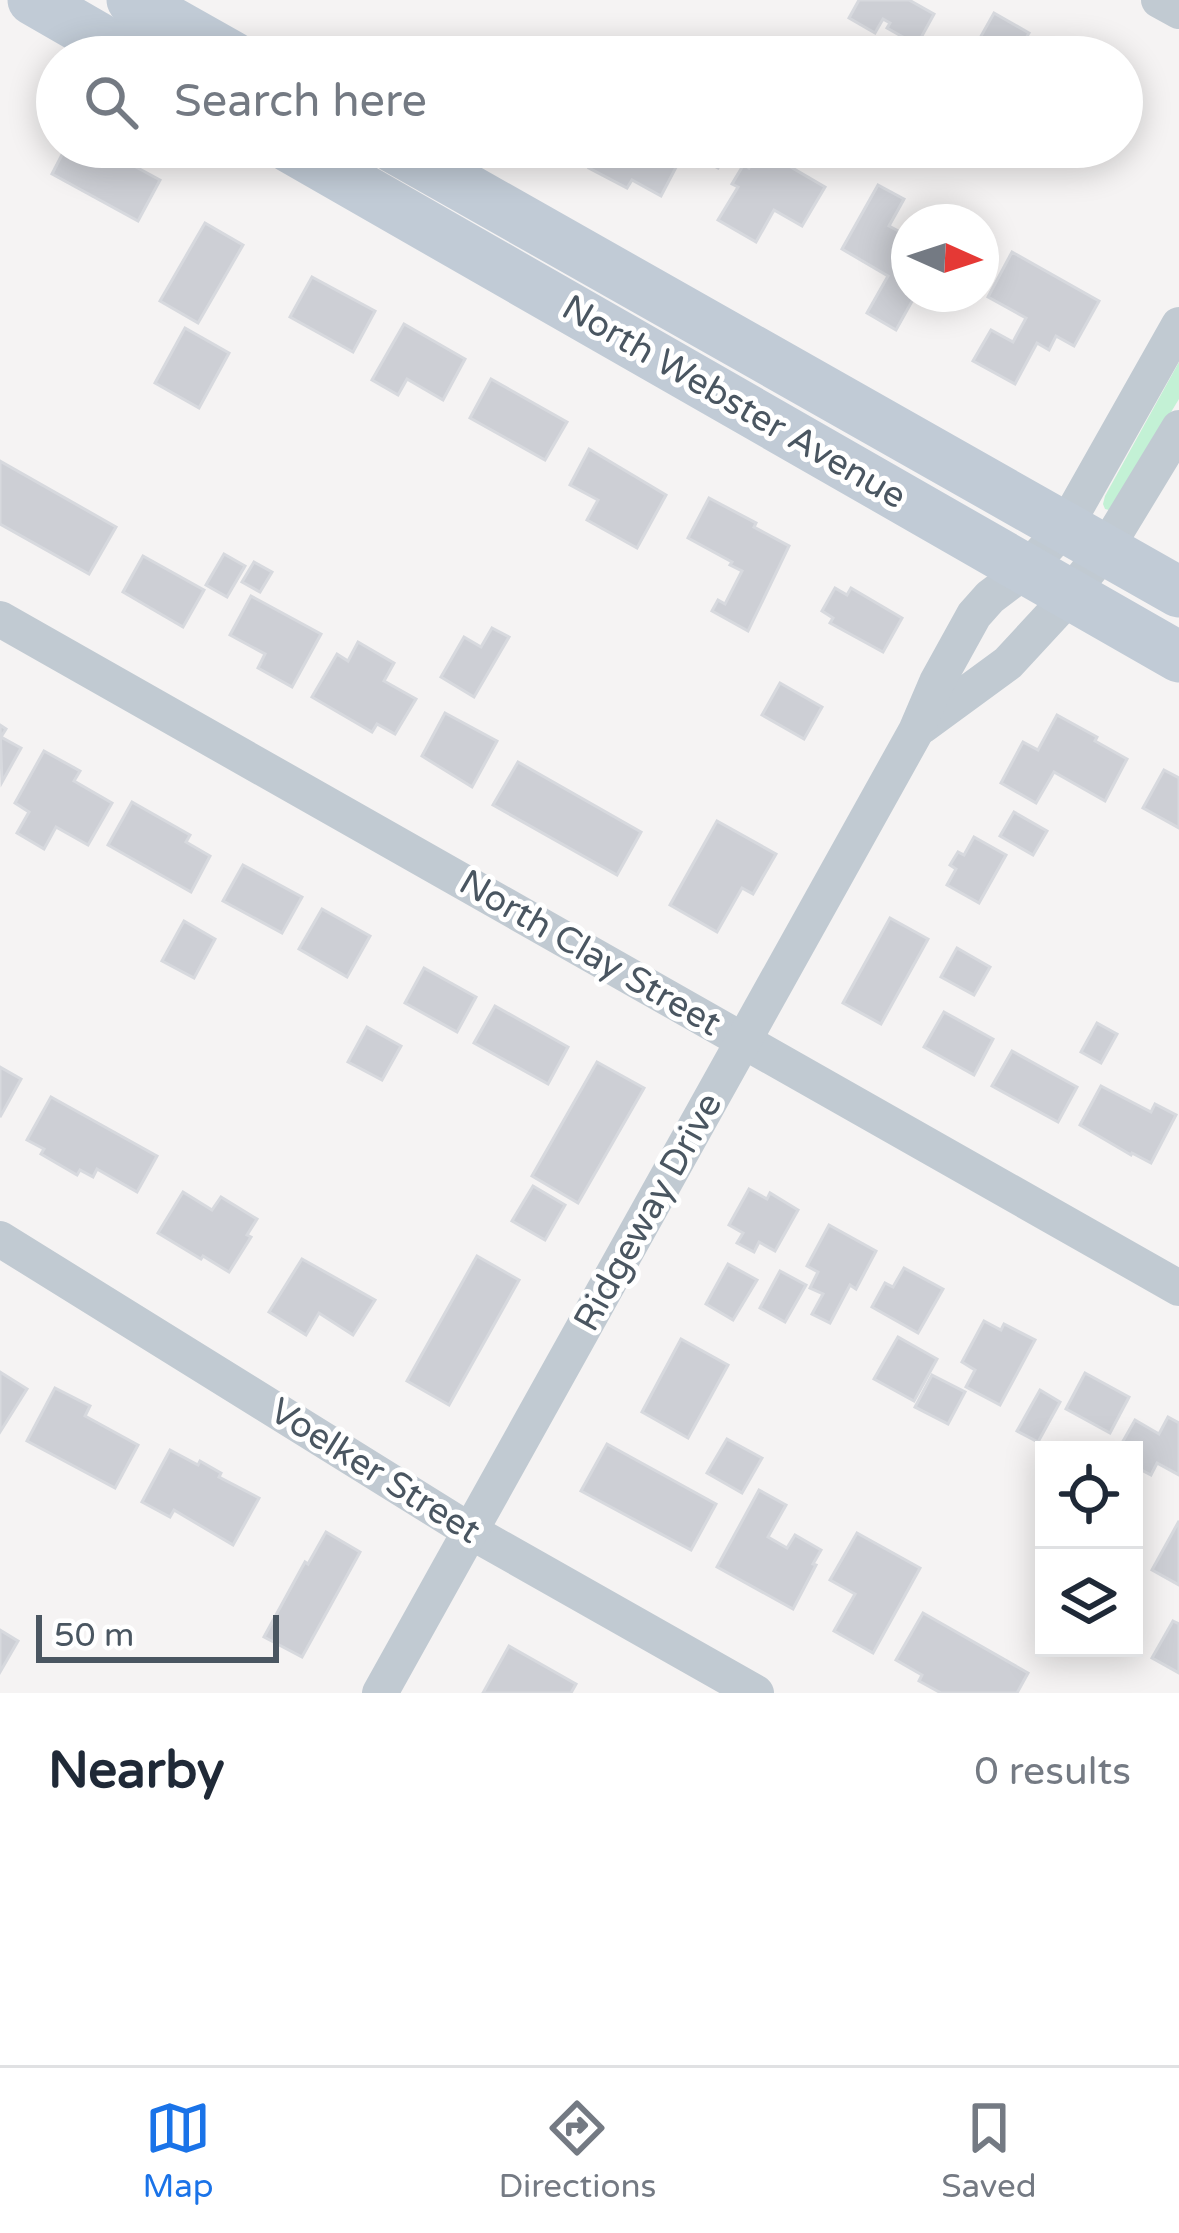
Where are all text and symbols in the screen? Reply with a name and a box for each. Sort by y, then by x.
search box [36,36,1143,168]
icon: search [78,69,144,135]
text: Search here [174,75,427,129]
north arrow [891,204,999,312]
street label: North Webster Avenue [554,286,914,518]
street label: North Clay Street [452,861,728,1045]
street label: Ridgeway Drive [565,1085,731,1339]
street label: Voelker Street [262,1389,488,1553]
map controls [1035,1441,1143,1657]
button: locate [1035,1441,1143,1549]
button: layers [1035,1549,1143,1657]
scale bar [36,1609,279,1662]
text: 50 m [54,1616,134,1655]
text: Nearby [48,1740,225,1802]
text: 0 results [974,1748,1131,1795]
tab: Map [142,2095,214,2206]
tab: Directions [498,2095,656,2206]
tab: Saved [941,2095,1037,2206]

